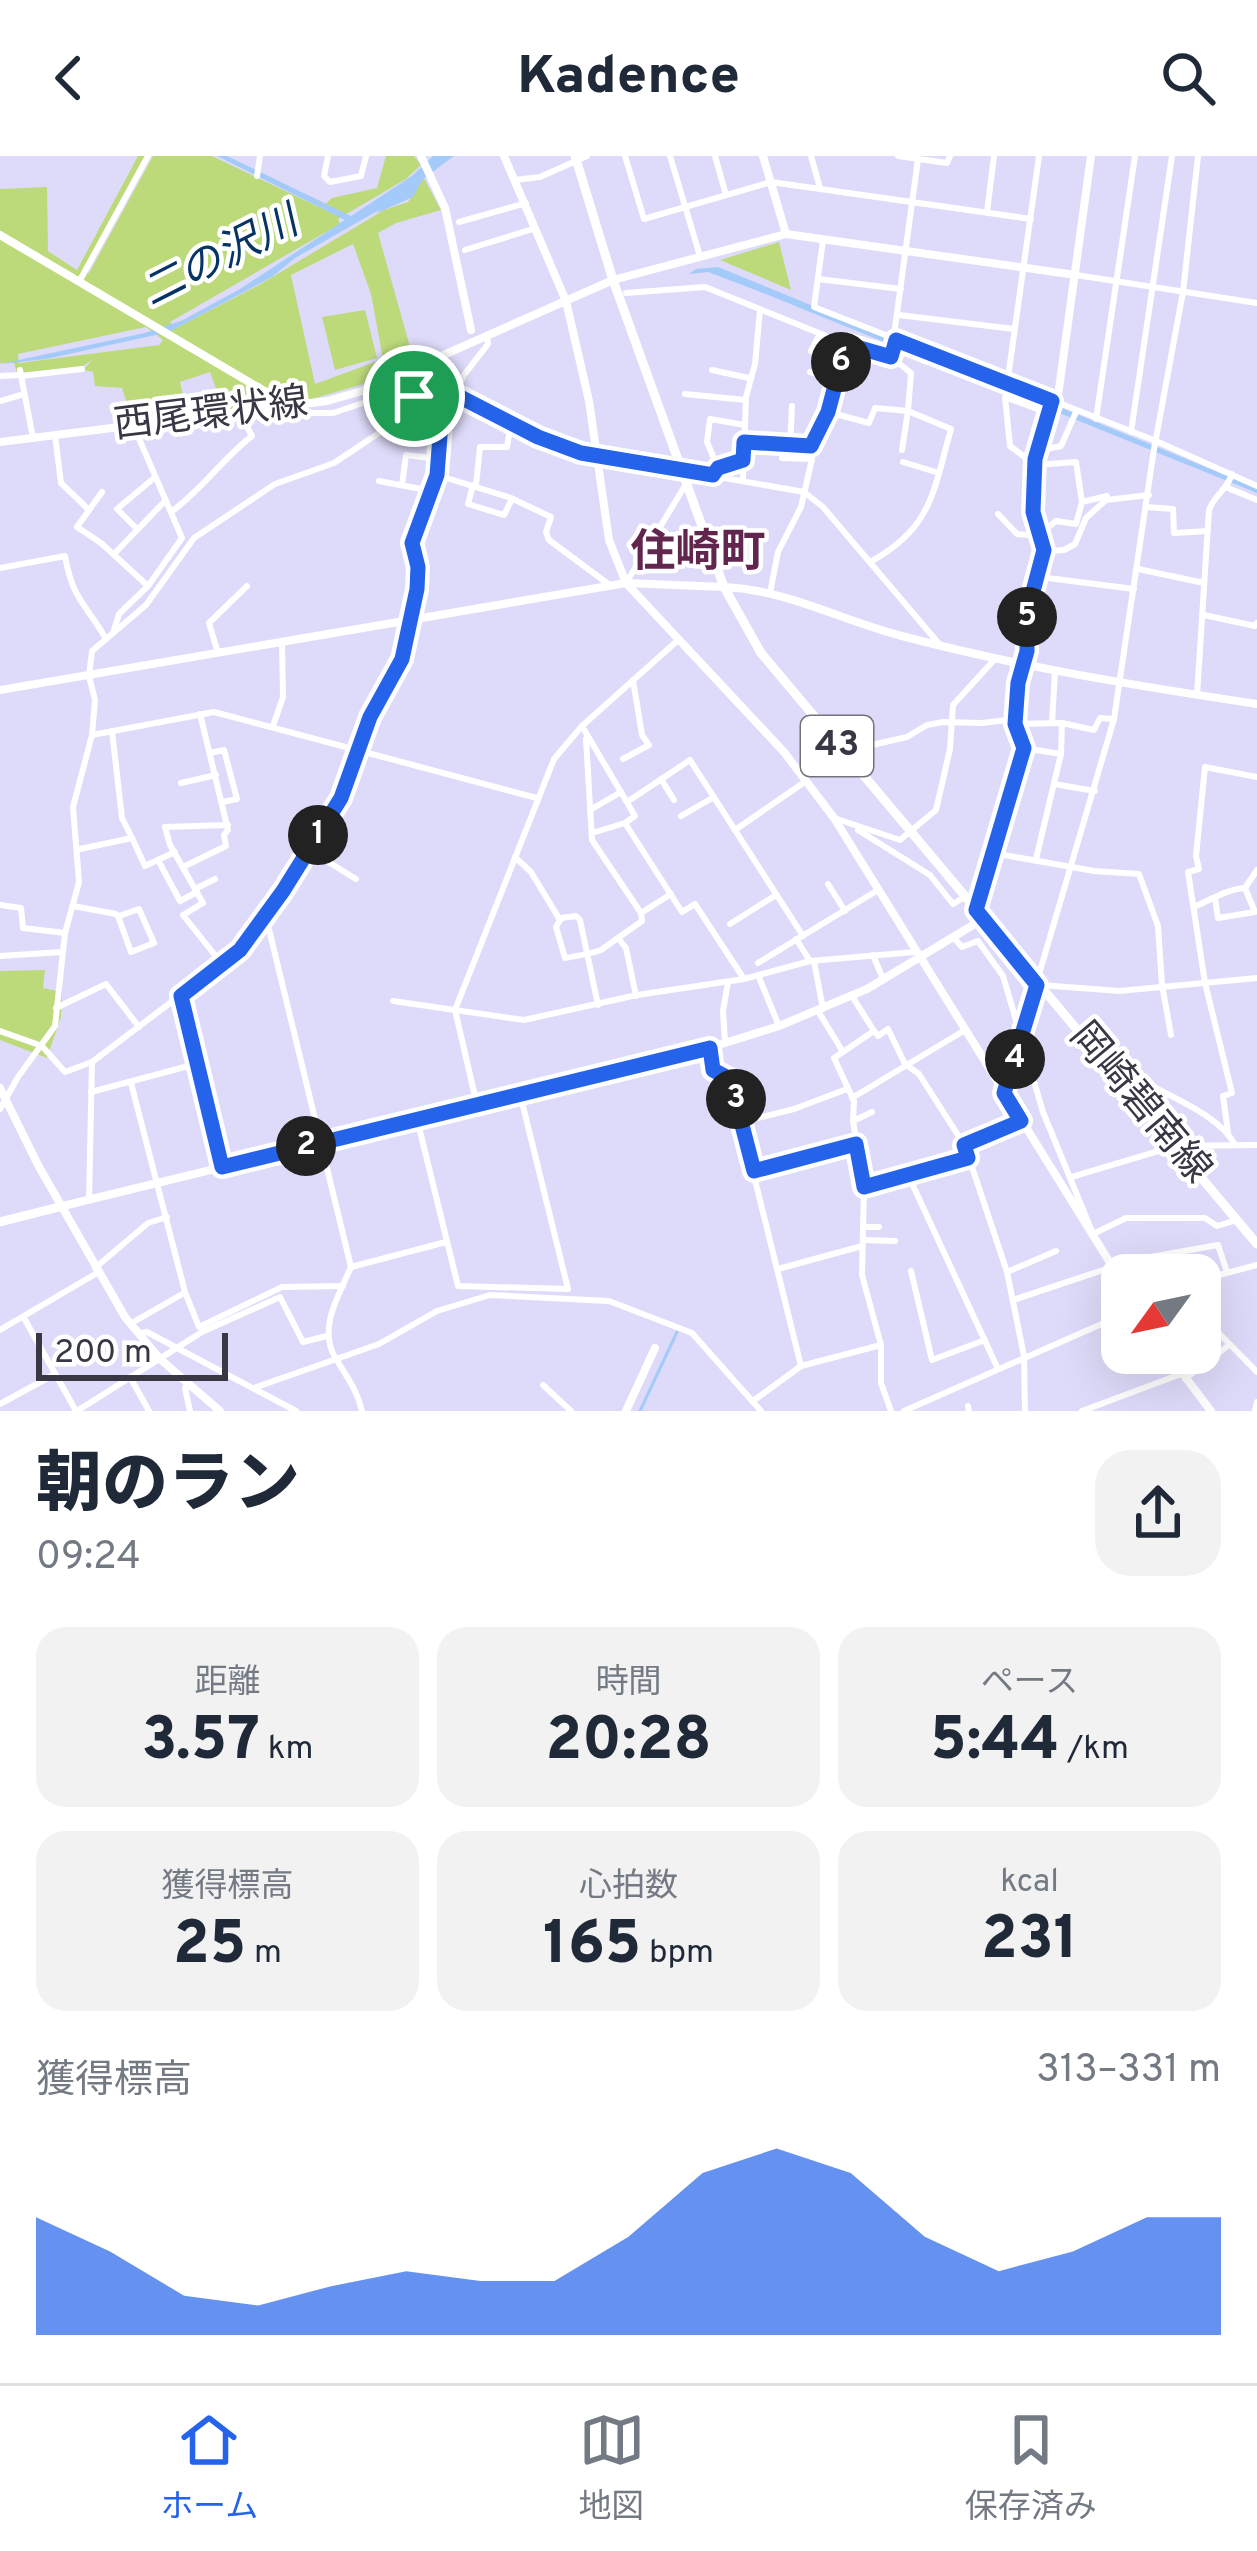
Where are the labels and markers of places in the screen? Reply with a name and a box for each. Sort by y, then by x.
pin: 6 [811,332,871,392]
pin [363,345,465,447]
pin: 5 [997,587,1057,647]
pin: 1 [288,805,348,865]
pin: 4 [985,1029,1045,1089]
pin: 3 [706,1069,766,1129]
pin: 2 [276,1116,336,1176]

